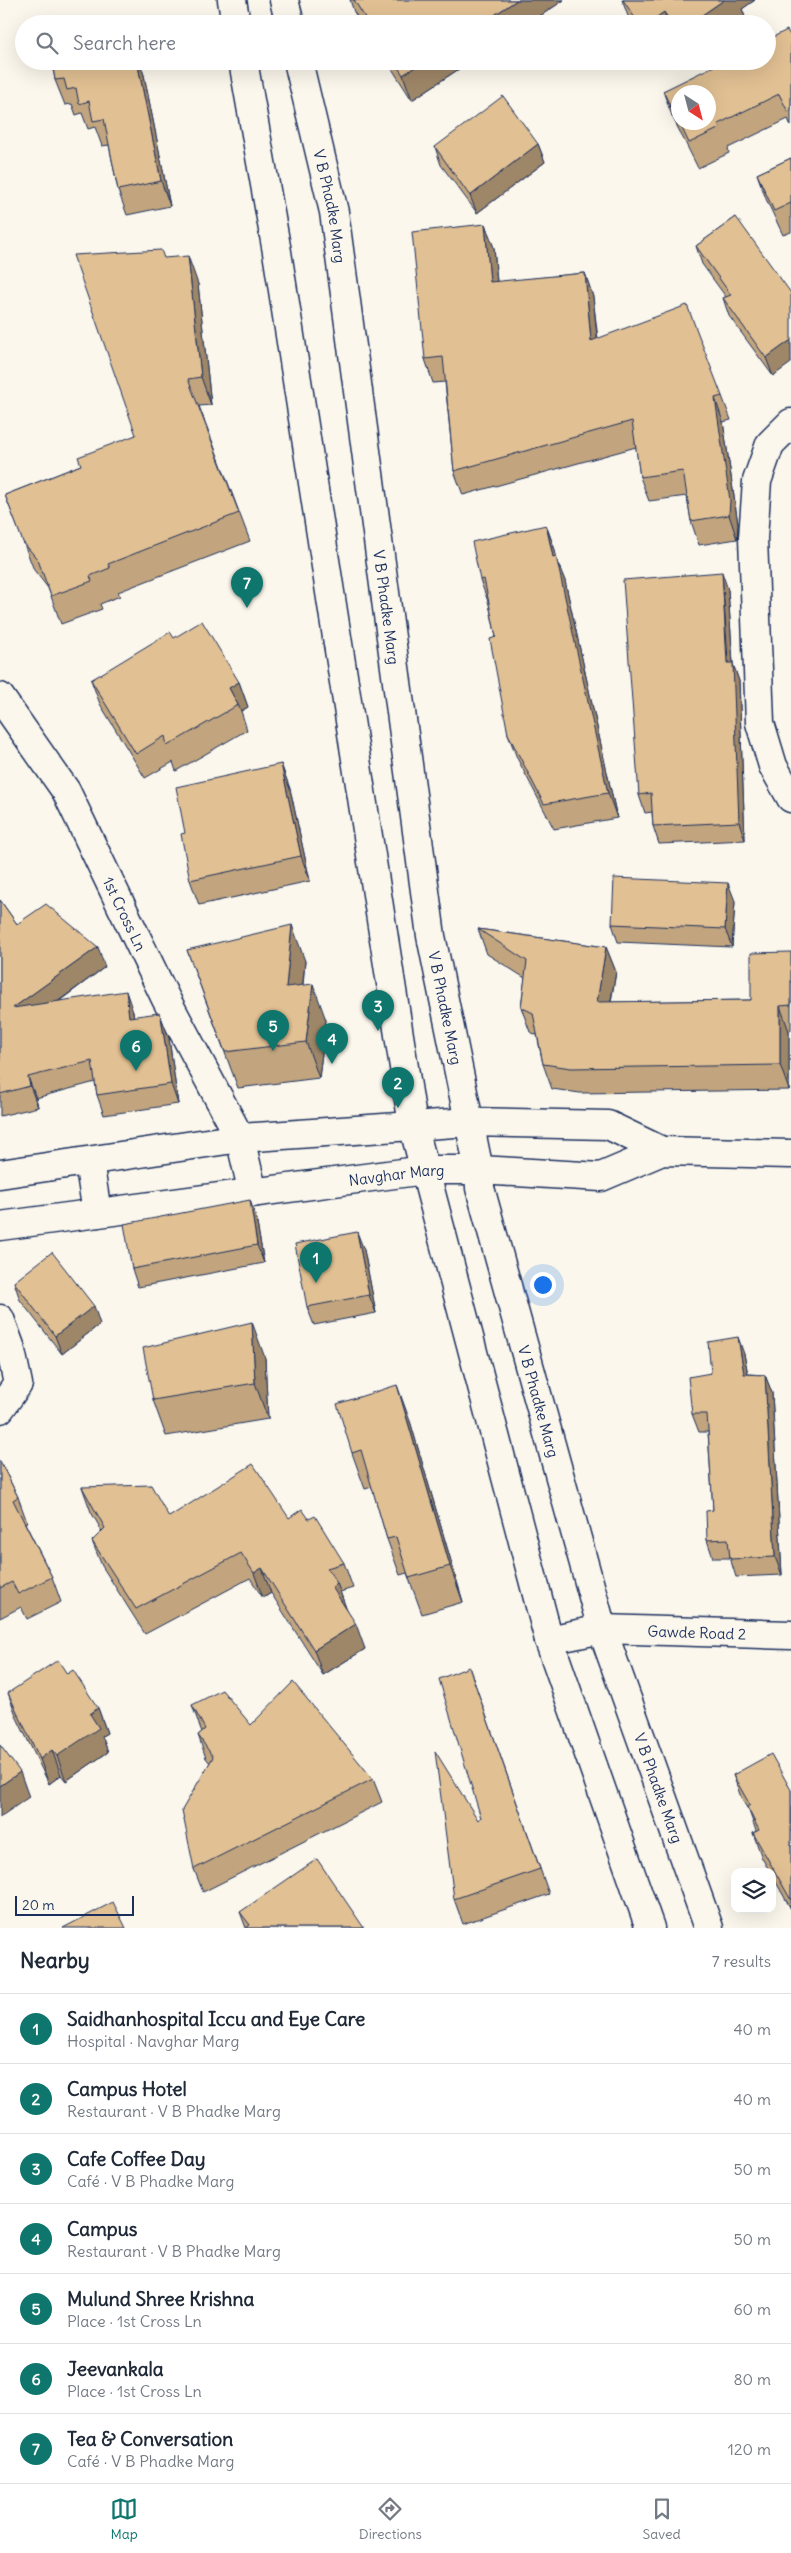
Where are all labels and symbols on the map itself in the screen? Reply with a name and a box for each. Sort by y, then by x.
north arrow [671,85,716,130]
street label: V B Phadke Marg [310,148,350,264]
street label: V B Phadke Marg [370,549,404,666]
pin: 7 [231,567,263,608]
street label: 1st Cross Ln [99,874,151,954]
street label: V B Phadke Marg [425,949,467,1066]
pin: 3 [362,990,394,1031]
pin: 5 [257,1010,289,1051]
pin: 4 [316,1023,348,1064]
pin: 6 [120,1030,152,1071]
pin: 2 [382,1067,414,1108]
street label: Navghar Marg [348,1161,444,1189]
pin: 1 [300,1242,332,1283]
your location [530,1272,556,1298]
street label: V B Phadke Marg [514,1343,564,1460]
street label: Gawde Road 2 [647,1621,746,1643]
street label: V B Phadke Marg [630,1730,687,1846]
scale bar [15,1893,134,1916]

